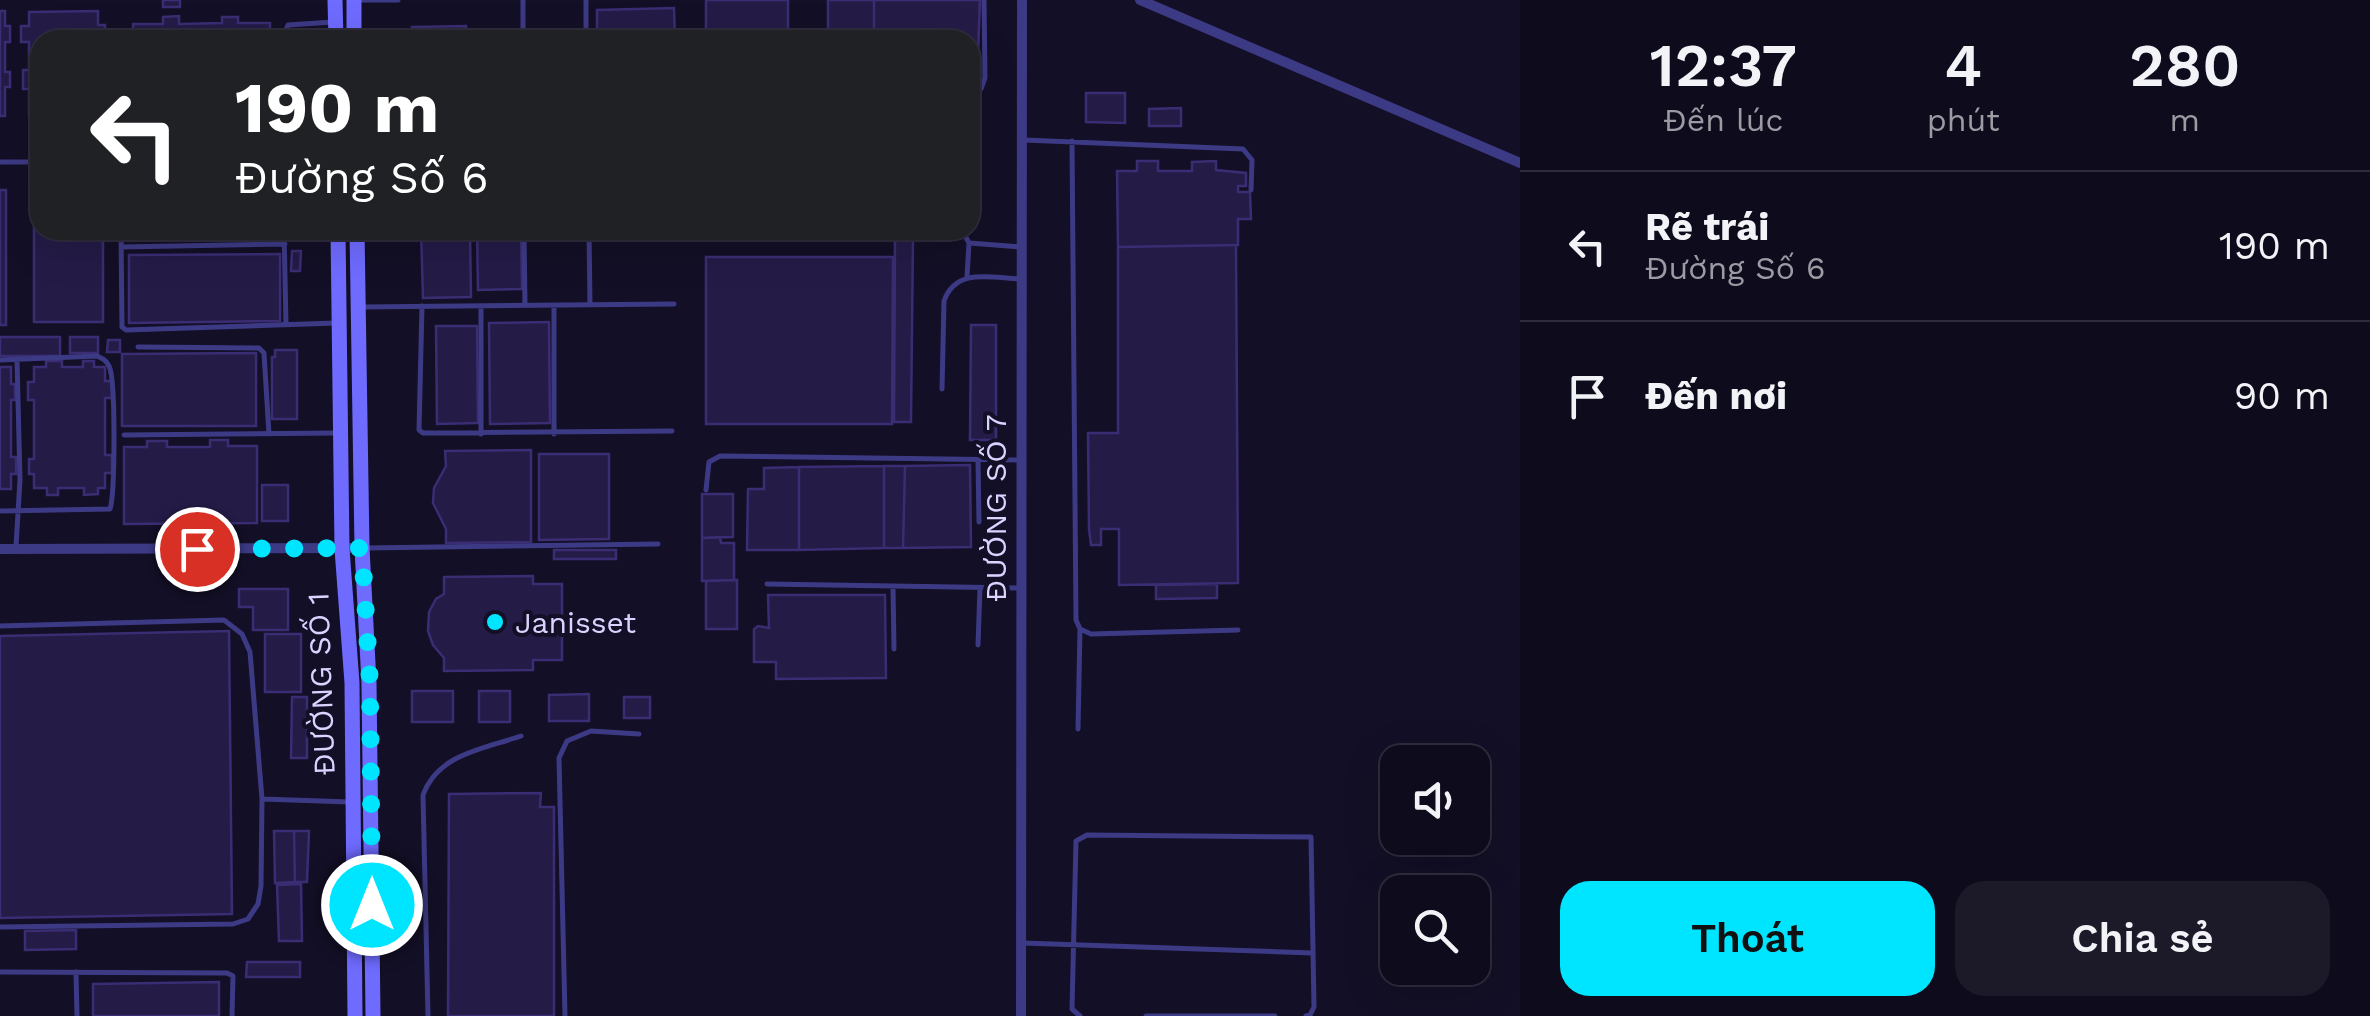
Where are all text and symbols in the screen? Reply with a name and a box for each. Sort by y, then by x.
text: 12:37 [1650,30,1797,101]
text: 4 [1944,30,1982,101]
text: 280 [2129,30,2240,101]
text: 190 m [235,67,439,149]
icon: left [70,70,200,200]
text: Đến lúc [1663,101,1783,139]
text: phút [1927,101,2000,139]
text: m [2170,101,2200,139]
text: Đường Số 6 [235,151,489,204]
text: Rẽ trái [1645,205,1769,249]
icon: left [1560,219,1615,274]
text: 190 m [2219,224,2330,268]
text: Đường Số 6 [1645,249,1825,287]
icon: arrive [1560,369,1615,424]
text: Đến nơi [1645,374,1787,418]
text: 90 m [2234,374,2330,418]
street label: ĐƯỜNG SỐ 7 [976,414,1013,602]
pin [155,507,240,592]
icon: arrive [170,522,225,577]
street label: ĐƯỜNG SỐ 1 [298,592,342,776]
place label: Janisset [515,605,636,640]
marker: Janisset [484,611,506,633]
map controls [1380,745,1490,985]
button: sound [1380,745,1490,855]
position arrow [320,853,424,957]
button: search [1380,875,1490,985]
button: Thoát [1560,881,1935,996]
button: Chia sẻ [1955,881,2330,996]

